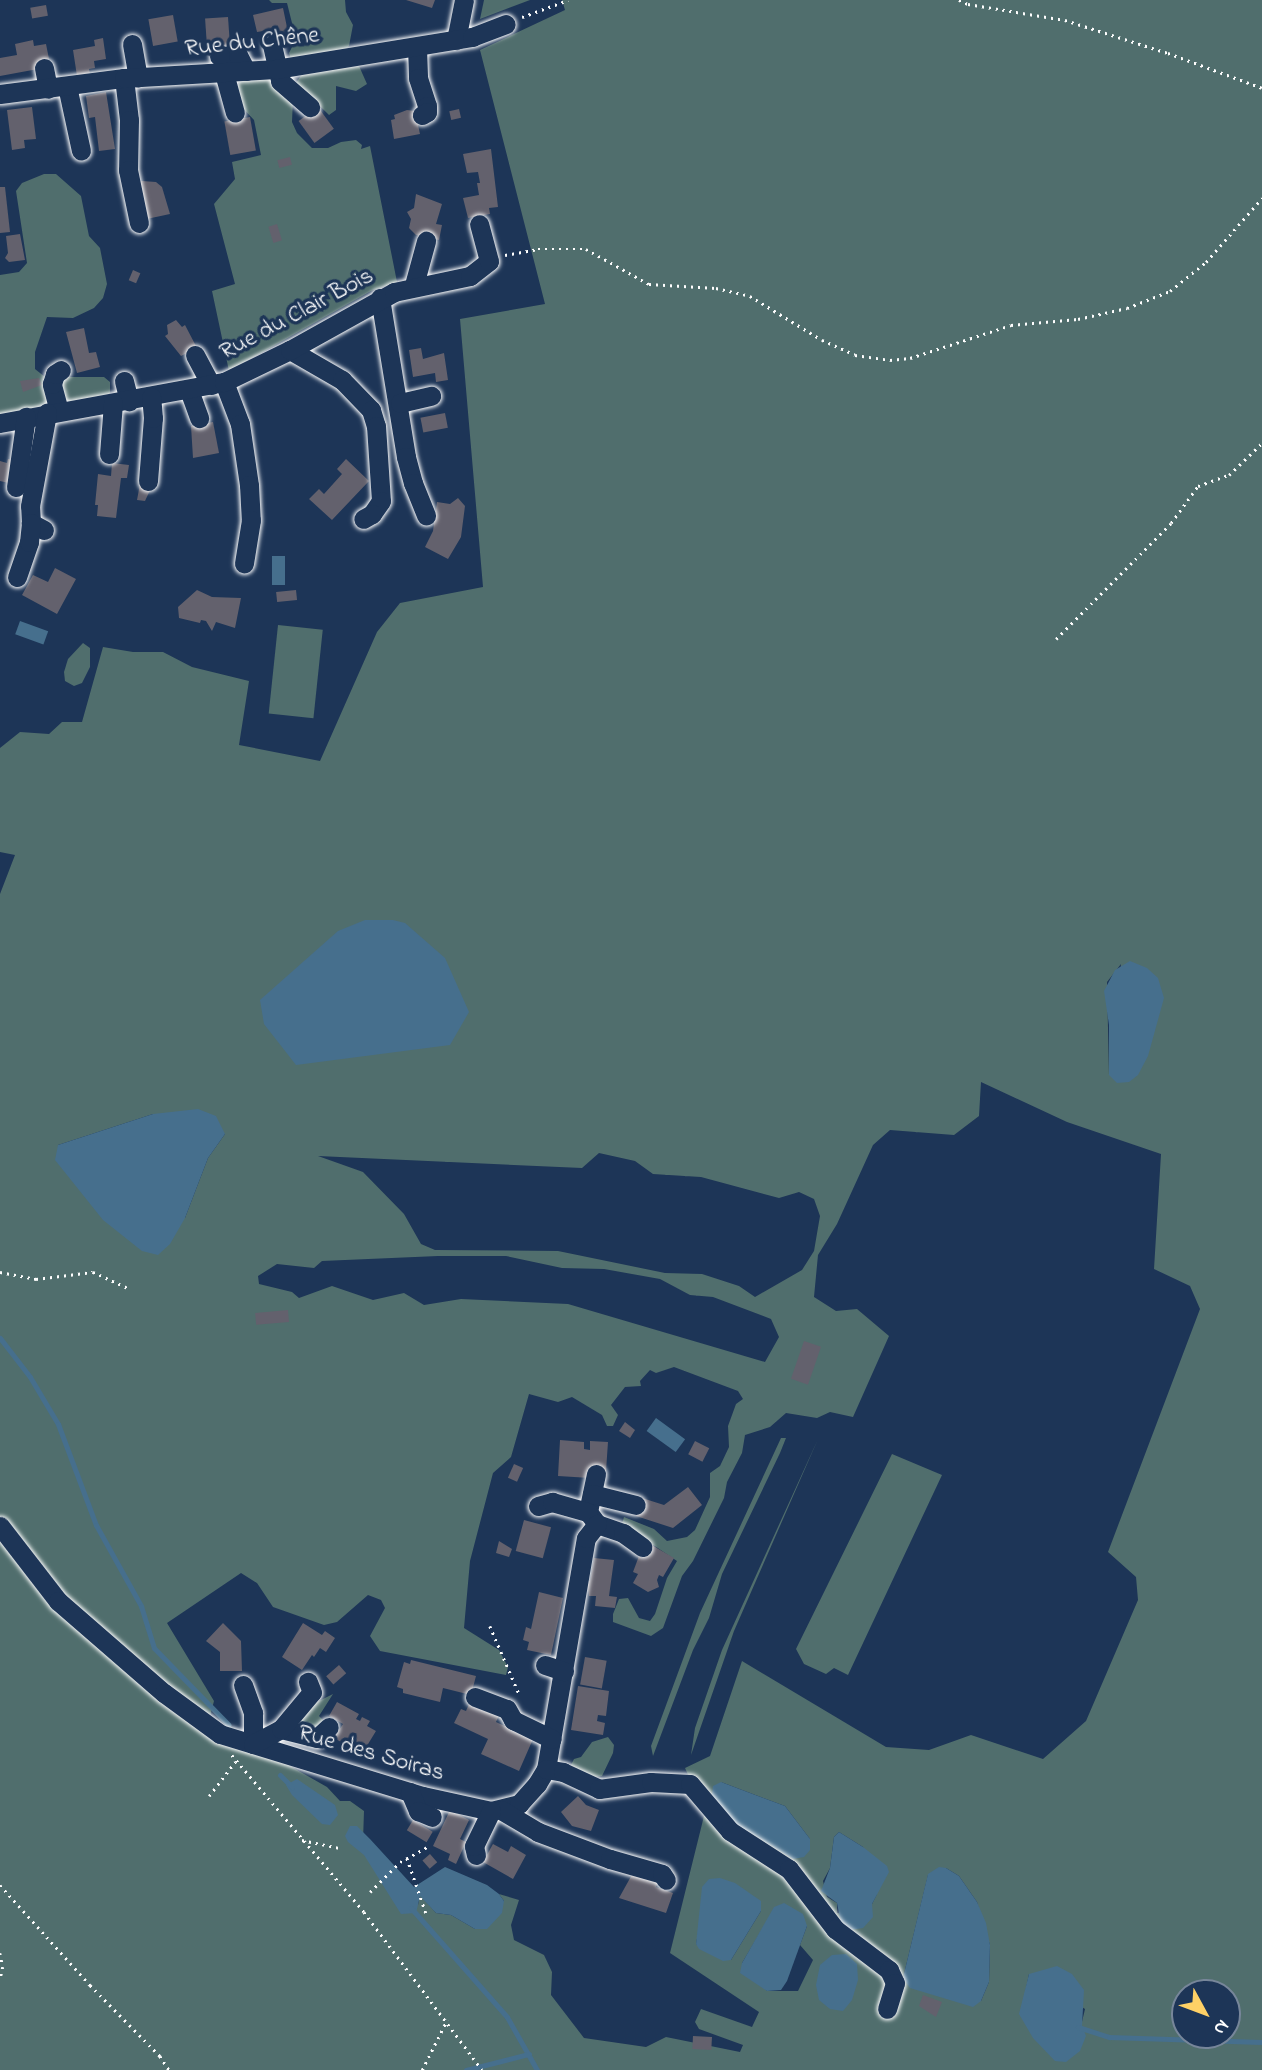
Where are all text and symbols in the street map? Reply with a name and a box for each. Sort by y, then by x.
street label: Rue du Chêne [183,22,321,64]
street label: Rue du Clair Bois [215,262,379,368]
street label: Rue des Soiras [294,1719,448,1789]
north arrow [1171,1979,1241,2049]
text: N [1206,2013,1235,2040]

